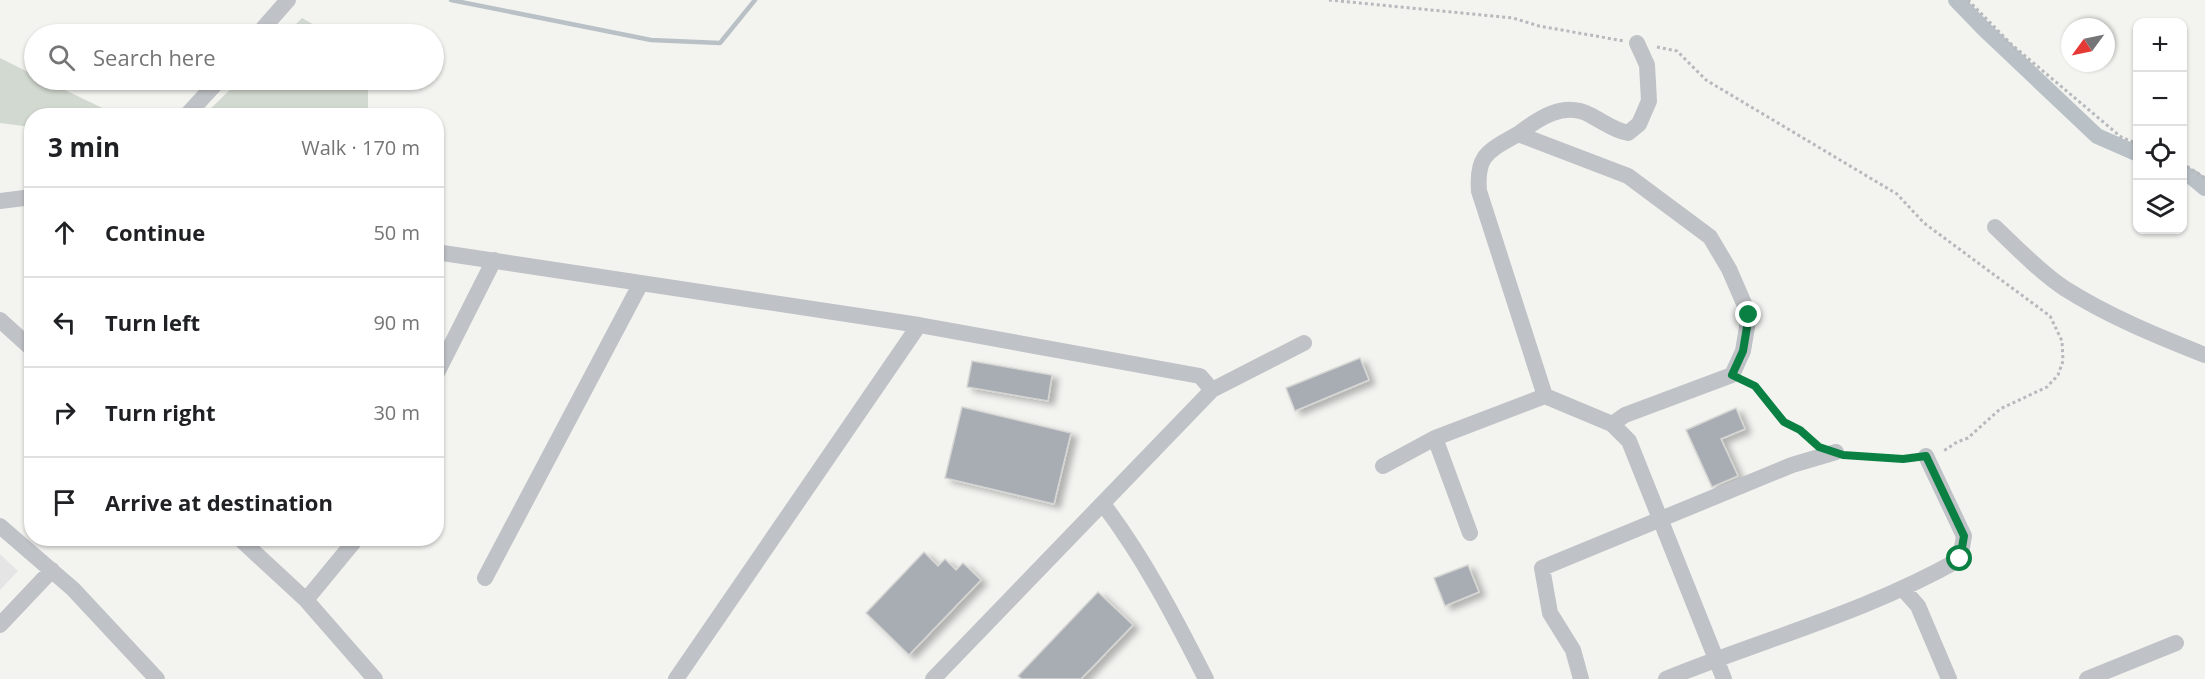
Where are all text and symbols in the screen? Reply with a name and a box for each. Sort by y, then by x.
north arrow [2061,18,2115,72]
map controls [2133,18,2187,234]
button: + [2133,18,2187,72]
search box [24,24,444,90]
icon: search [45,41,78,74]
text: Search here [93,42,216,72]
button: − [2133,72,2187,126]
button: locate [2133,126,2187,180]
text: 3 min [48,129,120,165]
text: Walk · 170 m [301,134,420,161]
button: layers [2133,180,2187,234]
icon: ahead [48,216,81,249]
text: Continue [105,217,205,247]
text: 50 m [373,219,420,246]
route end [1735,301,1761,327]
icon: left [48,306,81,339]
text: Turn left [105,307,200,337]
text: 90 m [373,309,420,336]
icon: right [48,396,81,429]
text: Turn right [105,397,216,427]
text: 30 m [373,399,420,426]
icon: arrive [48,486,81,519]
text: Arrive at destination [105,487,333,517]
route start [1946,545,1972,571]

